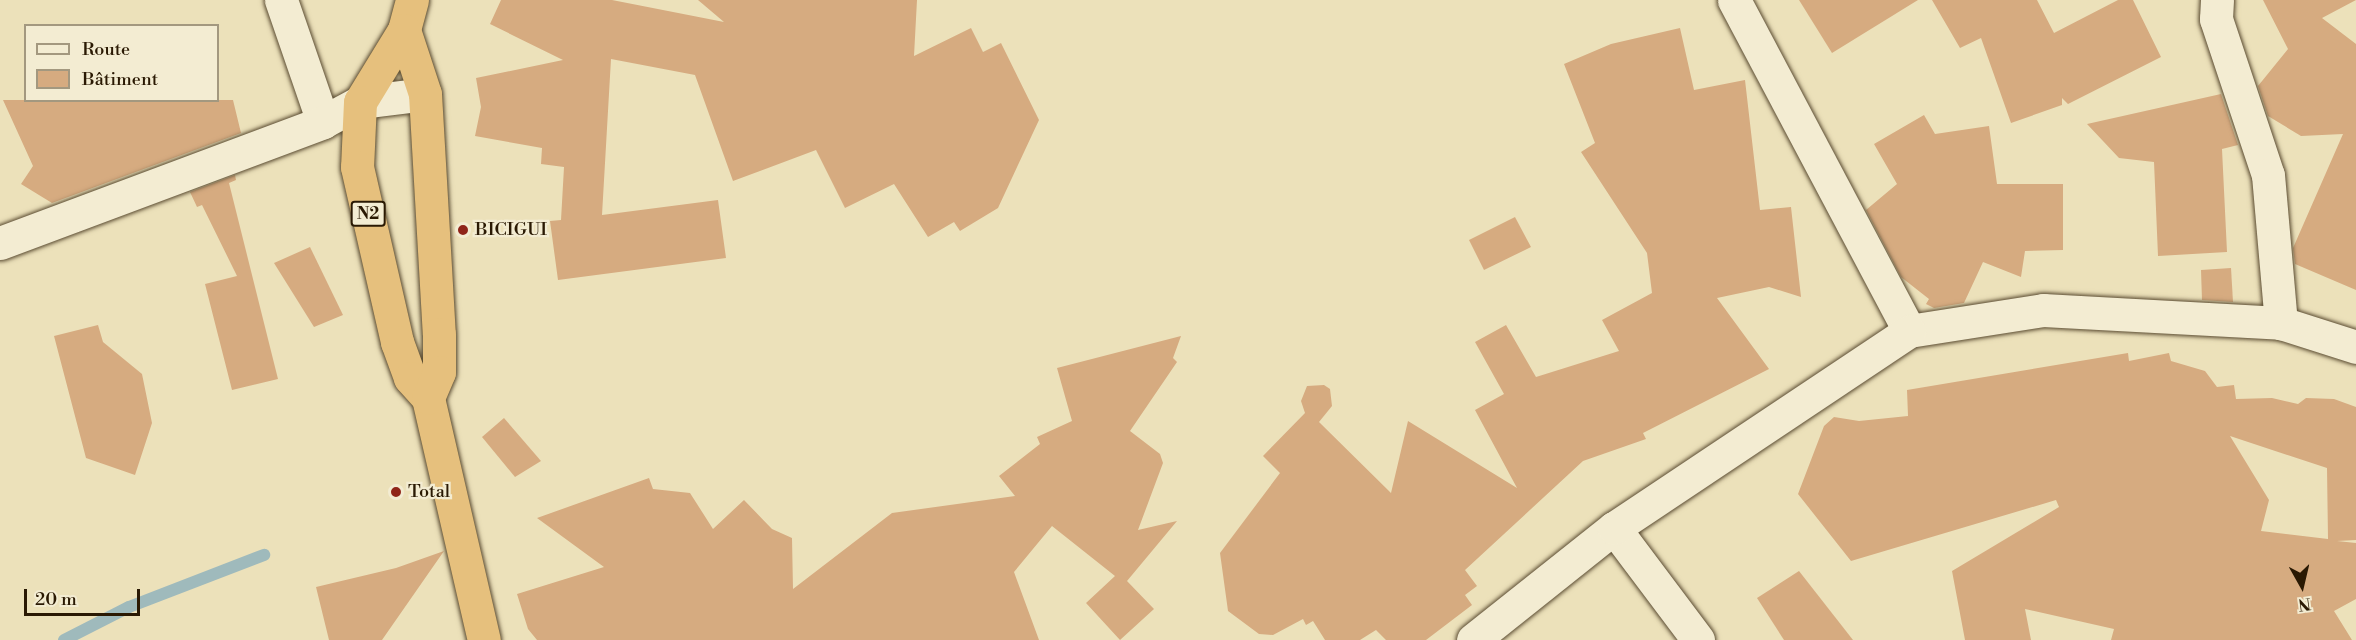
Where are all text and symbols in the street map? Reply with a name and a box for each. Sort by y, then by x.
legend [24,24,219,102]
text: Route [82,38,130,61]
text: Bâtiment [82,68,158,91]
road number: N2 [350,201,386,227]
place label: BICIGUI [475,219,547,241]
marker: BICIGUI [456,223,470,237]
place label: Total [408,481,450,503]
marker: Total [389,485,403,499]
north arrow [2272,556,2332,616]
scale bar [27,577,142,615]
text: 20 m [35,588,77,611]
text: N [2297,593,2312,615]

